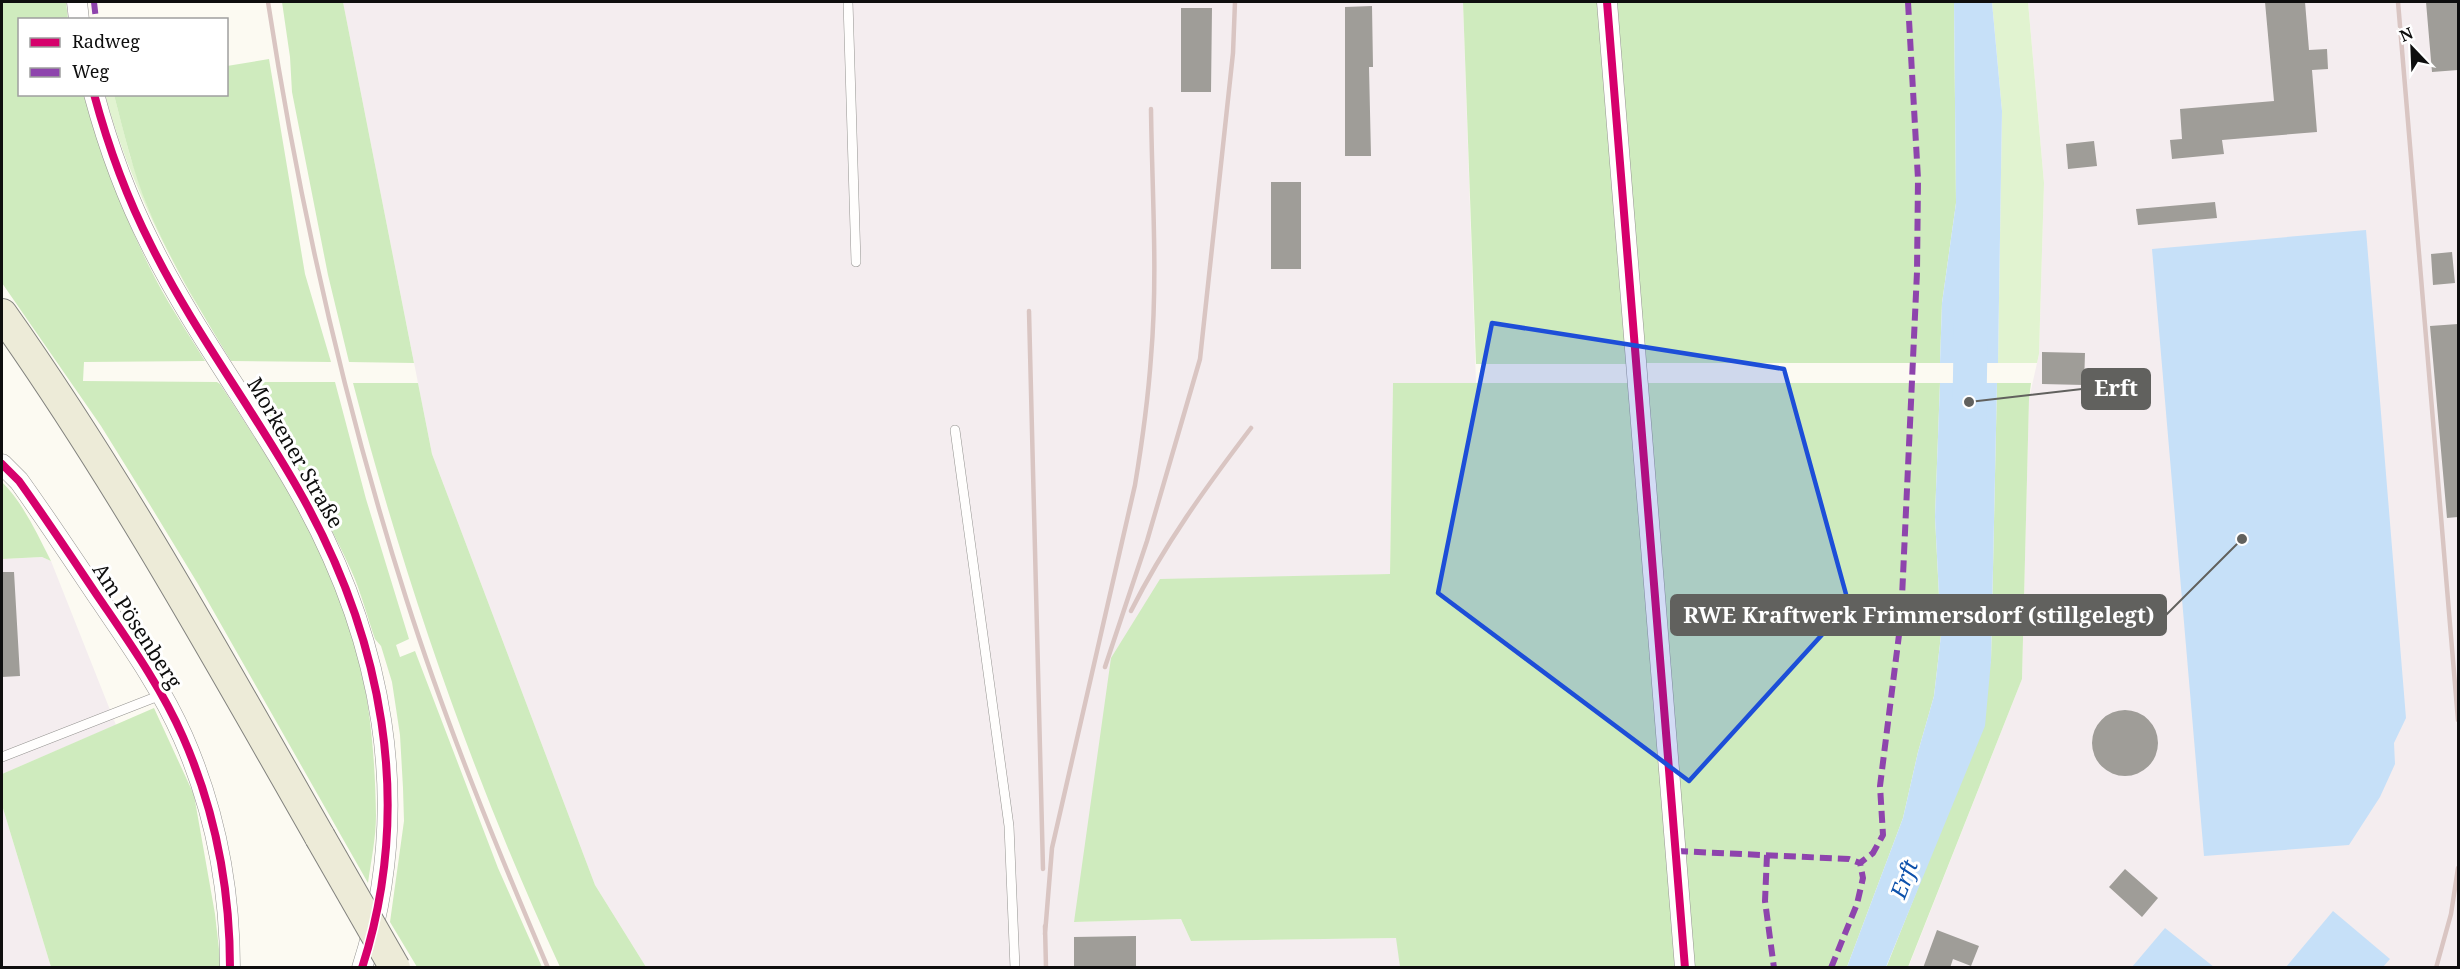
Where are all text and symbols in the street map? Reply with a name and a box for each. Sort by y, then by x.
legend [18,18,228,96]
north arrow [2382,18,2442,78]
text: N [2396,21,2417,47]
text: Radweg [72,29,140,53]
text: Weg [72,59,109,83]
callout: Erft [2082,369,2150,409]
street label: Morkener Straße [241,372,350,533]
text: Erft [2094,372,2138,402]
street label: Am Pösenberg [87,557,189,694]
callout: RWE Kraftwerk Frimmersdorf (stillgelegt) [1671,595,2166,635]
text: RWE Kraftwerk Frimmersdorf (stillgelegt) [1683,599,2155,629]
water label: Erft [1882,854,1924,903]

